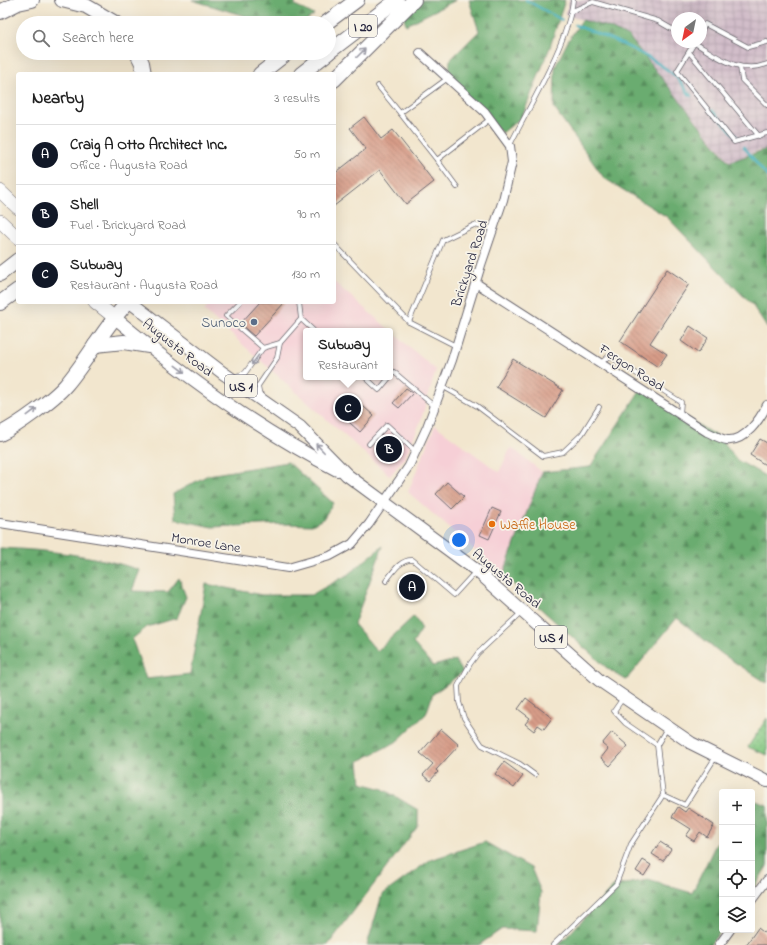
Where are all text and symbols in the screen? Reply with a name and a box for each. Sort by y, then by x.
north arrow [671,12,707,48]
road number: I 20 [349,15,377,37]
search box [16,16,336,60]
icon: search [30,27,52,49]
text: Search here [62,27,134,49]
one-way arrow [357,48,366,58]
text: Nearby [32,86,84,111]
text: 3 results [274,89,320,108]
text: Craig A Otto Architect Inc. [70,134,227,156]
text: A [41,145,49,164]
text: 50 m [294,145,320,164]
text: Office · Augusta Road [70,156,188,175]
text: Shell [70,194,99,216]
text: B [41,205,49,224]
text: 90 m [297,205,320,224]
text: Fuel · Brickyard Road [70,216,186,235]
street label: Brickyard Road [446,217,495,311]
text: Subway [70,254,122,276]
text: C [41,265,49,284]
text: 130 m [292,265,320,284]
text: Restaurant · Augusta Road [70,276,218,295]
place label: Sunoco [201,313,246,334]
street label: Augusta Road [137,314,217,383]
marker: Sunoco [249,317,259,327]
popup [303,328,393,380]
text: Subway [318,334,370,356]
street label: Fergon Road [593,339,668,398]
one-way arrow [251,354,259,365]
text: Restaurant [318,356,378,375]
one-way arrow [174,365,185,374]
road number: US 1 [225,375,257,397]
pin: C [335,393,361,423]
one-way arrow [27,408,38,417]
pin: B [376,434,402,464]
one-way arrow [315,443,325,453]
place label: Waffle House [500,515,576,536]
marker: Waffle House [487,519,497,529]
street label: Monroe Lane [170,528,243,559]
your location [449,530,469,550]
street label: Augusta Road [466,544,545,615]
pin: A [399,572,425,602]
road number: US 1 [535,626,567,648]
map controls [719,789,755,933]
button: + [719,789,755,825]
button: − [719,825,755,861]
button: locate [719,861,755,897]
button: layers [719,897,755,933]

